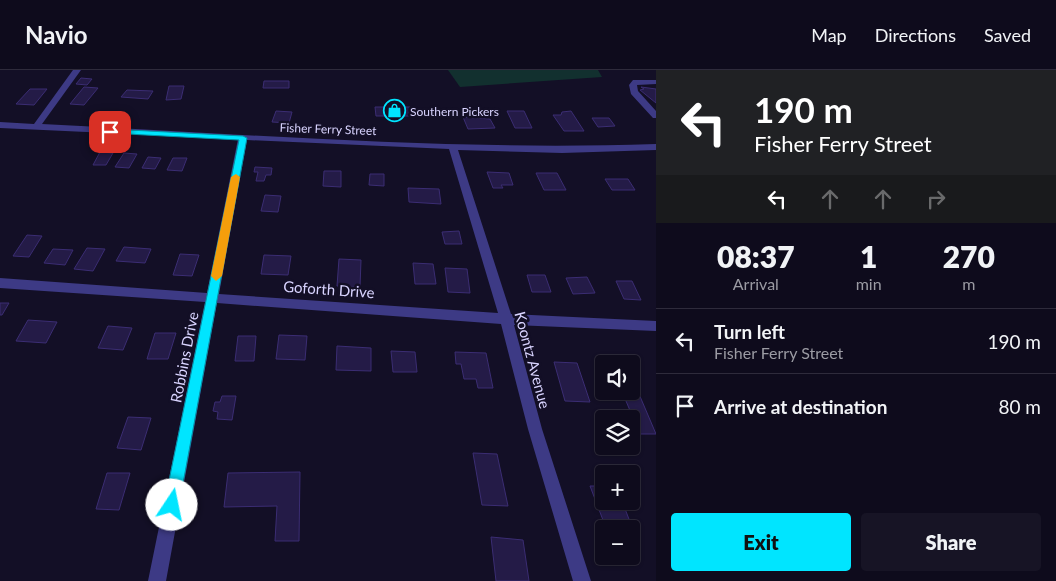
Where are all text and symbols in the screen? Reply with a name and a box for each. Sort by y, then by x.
text: Navio [25,20,88,49]
text: Map [811,24,847,46]
text: Directions [875,24,956,46]
text: Saved [984,24,1031,46]
text: 190 m [754,88,853,130]
icon: left [671,90,736,155]
shop icon: Southern Pickers [382,99,406,123]
place label: Southern Pickers [410,104,499,119]
pin [89,111,131,153]
icon: arrive [96,118,124,146]
street label: Fisher Ferry Street [279,120,377,138]
text: Fisher Ferry Street [754,130,932,157]
icon: left [763,185,791,213]
icon: ahead [816,185,844,213]
icon: ahead [869,185,897,213]
icon: right [922,185,950,213]
text: 08:37 [717,238,795,274]
text: 1 [860,238,877,274]
text: 270 [943,238,995,274]
text: Arrival [733,274,779,293]
text: min [856,274,882,293]
text: m [962,274,975,293]
street label: Goforth Drive [283,277,375,301]
street label: Koontz Avenue [511,309,555,411]
street label: Robbins Drive [166,310,202,404]
text: Turn left [714,320,785,343]
icon: left [671,327,699,355]
text: 190 m [987,330,1041,353]
text: Fisher Ferry Street [714,343,843,362]
map controls [595,355,640,565]
button: sound [595,355,640,400]
icon: arrive [671,392,699,420]
text: Arrive at destination [714,395,887,418]
text: 80 m [998,395,1041,418]
button: layers [595,410,640,455]
button: + [595,465,640,510]
position arrow [145,478,197,530]
button: Exit [671,513,851,571]
button: Share [861,513,1041,571]
button: − [595,520,640,565]

